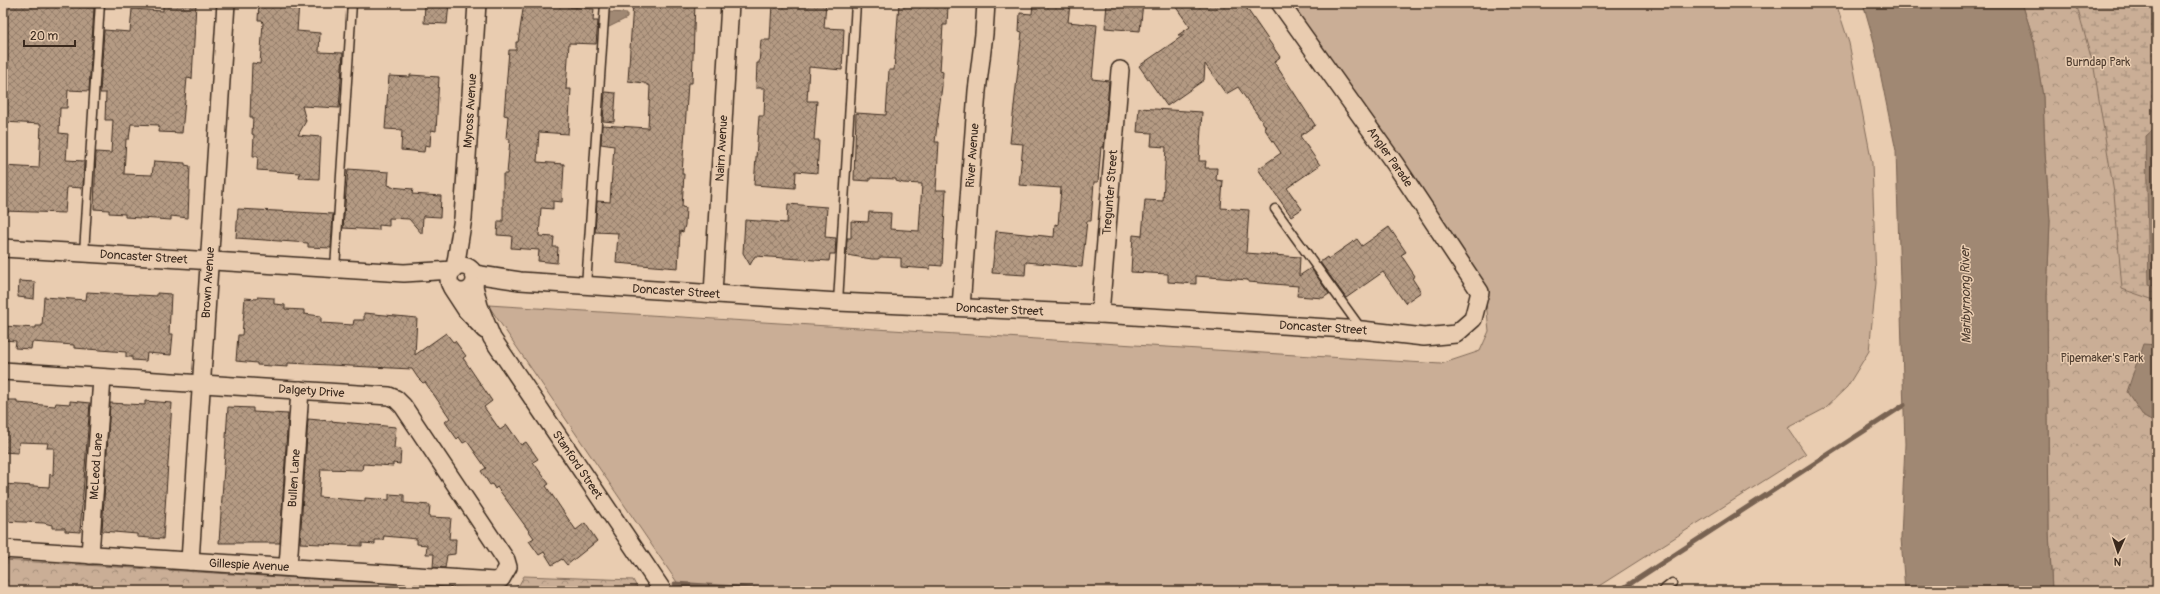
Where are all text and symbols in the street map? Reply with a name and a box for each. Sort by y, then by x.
scale bar [24,22,75,48]
text: 20 m [30,29,59,44]
park label: Burndap Park [2066,55,2130,70]
street label: Myross Avenue [461,73,480,149]
street label: Nairn Avenue [713,115,731,182]
street label: River Avenue [963,123,983,188]
street label: Angler Parade [1363,124,1416,190]
street label: Tregunter Street [1100,149,1121,236]
water label: Maribyrnong River [1957,244,1975,344]
street label: Brown Avenue [199,246,218,319]
street label: Doncaster Street [99,247,188,268]
street label: Doncaster Street [632,281,721,302]
street label: Doncaster Street [955,300,1044,319]
street label: Doncaster Street [1279,318,1368,339]
park label: Pipemaker's Park [2060,351,2144,366]
street label: Dalgety Drive [278,382,345,401]
street label: Stanford Street [549,428,606,502]
street label: McLeod Lane [87,432,106,500]
street label: Bullen Lane [285,449,304,508]
north arrow [2098,532,2138,572]
text: N [2113,555,2122,568]
street label: Gillespie Avenue [208,556,290,575]

